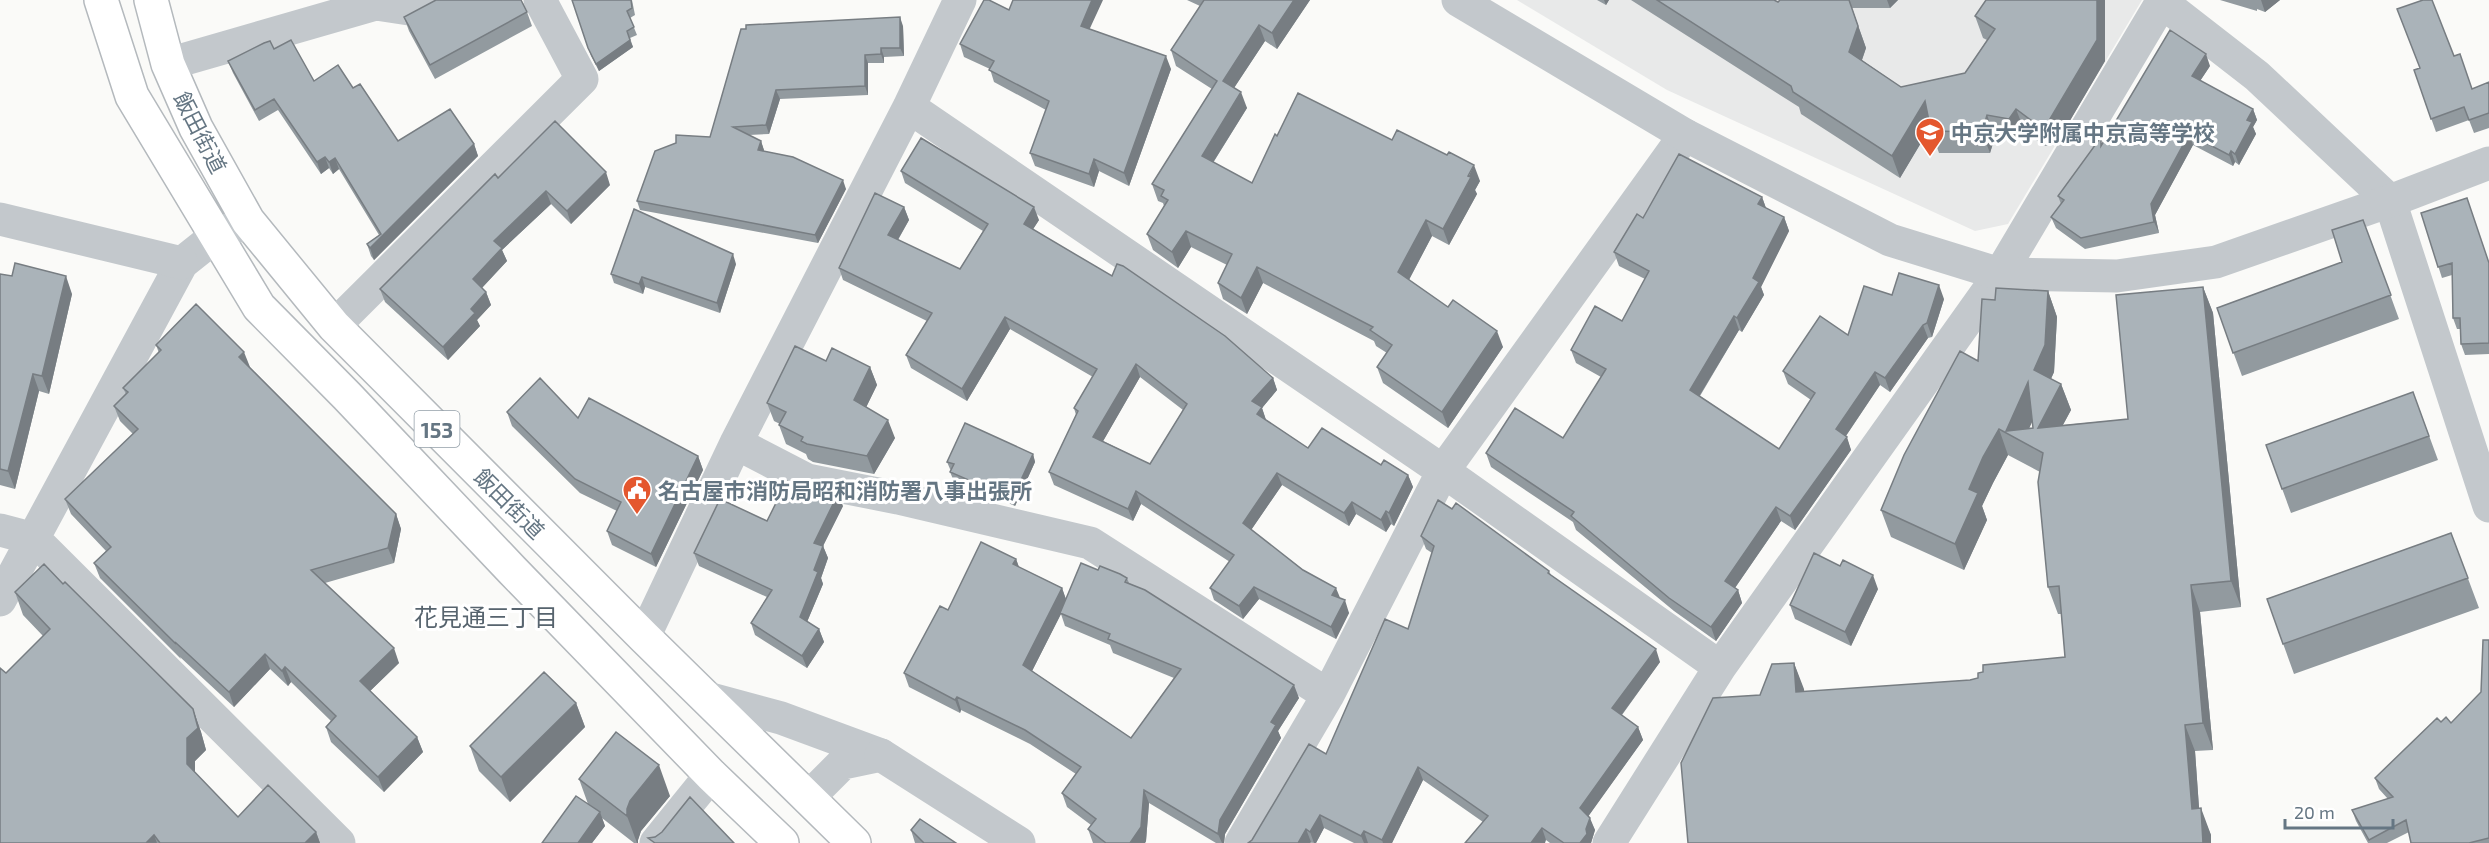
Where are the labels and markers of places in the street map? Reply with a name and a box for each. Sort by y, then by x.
school or university icon: 中京大学附属中京高等学校 [1914,116,1946,158]
place label: 中京大学附属中京高等学校 [1951,119,2215,145]
public building icon: 名古屋市消防局昭和消防署八事出張所 [621,474,653,516]
place label: 名古屋市消防局昭和消防署八事出張所 [658,477,1032,503]

